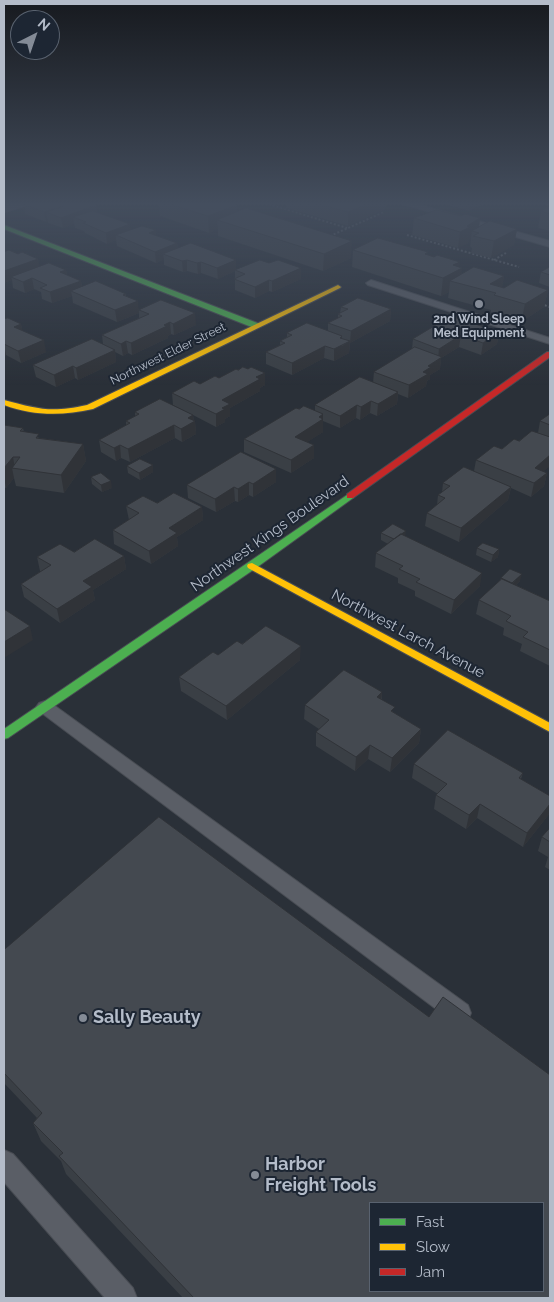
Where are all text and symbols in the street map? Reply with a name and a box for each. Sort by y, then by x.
north arrow [10,10,60,60]
text: N [35,15,53,34]
marker: 2nd Wind Sleep Med Equipment [473,298,485,310]
place label: 2nd Wind Sleep Med Equipment [433,312,525,340]
street label: Northwest Elder Street [108,320,228,388]
street label: Northwest Kings Boulevard [187,472,353,596]
street label: Northwest Larch Avenue [328,586,488,682]
place label: Sally Beauty [93,1007,201,1029]
marker: Sally Beauty [77,1012,89,1024]
place label: Harbor Freight Tools [265,1154,376,1196]
marker: Harbor Freight Tools [249,1169,261,1181]
legend [369,1202,544,1292]
text: Fast [416,1213,444,1231]
text: Slow [416,1238,450,1256]
text: Jam [416,1263,445,1281]

